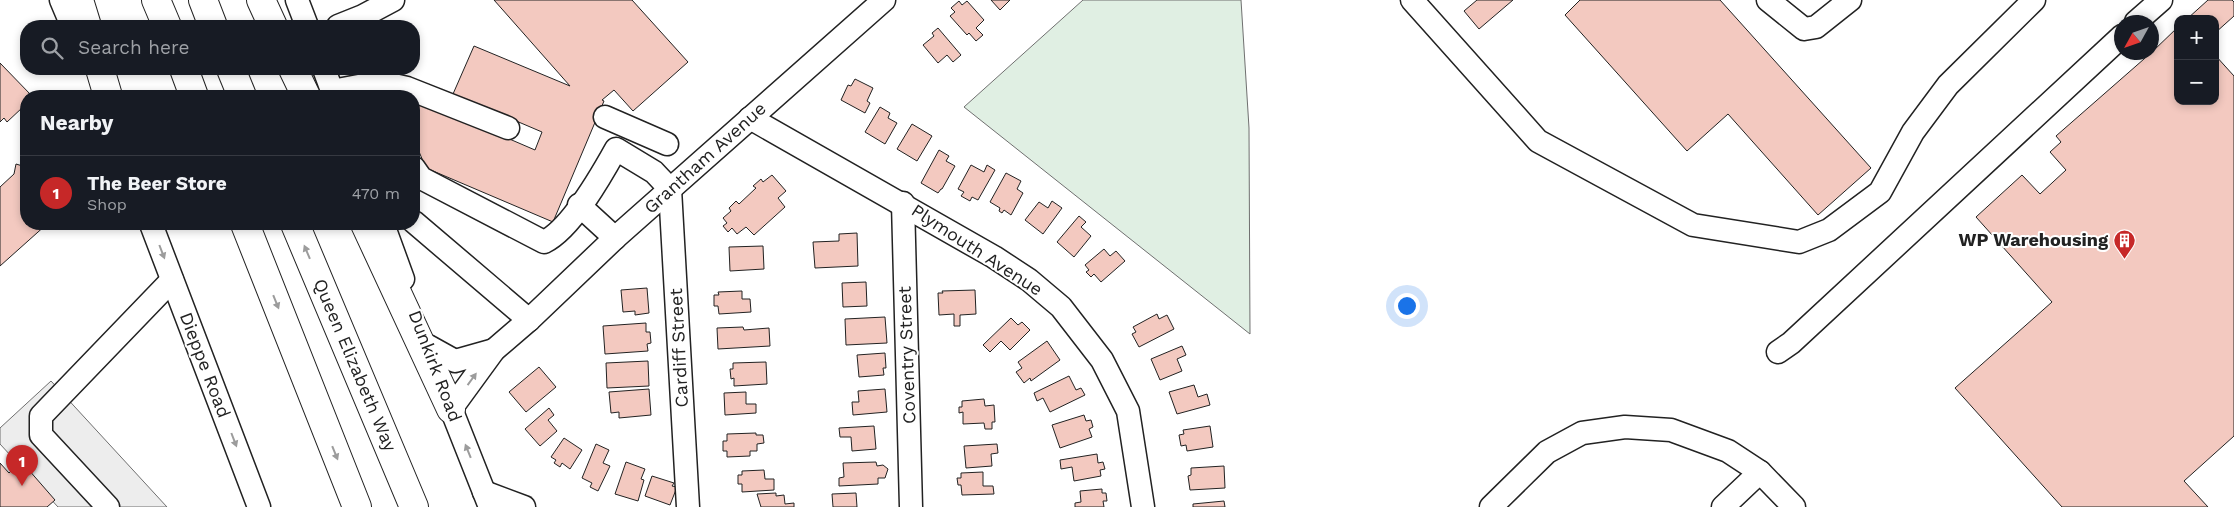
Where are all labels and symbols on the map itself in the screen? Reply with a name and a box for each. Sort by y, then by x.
north arrow [2114,15,2159,60]
street label: Grantham Avenue [640,97,770,218]
street label: Plymouth Avenue [908,199,1047,300]
building icon: WP Warehousing [2112,228,2136,259]
place label: WP Warehousing [1959,229,2109,250]
one-way arrow [159,244,166,259]
one-way arrow [303,245,311,259]
street label: Queen Elizabeth Way [310,275,402,455]
street label: Coventry Street [894,285,919,424]
street label: Cardiff Street [665,287,692,408]
your location [1394,293,1420,319]
one-way arrow [272,294,280,309]
street label: Dunkirk Road [405,307,466,424]
street label: Dieppe Road [176,309,235,420]
one-way arrow [467,372,477,386]
one-way arrow [231,432,238,447]
one-way arrow [463,443,471,458]
pin: 1 [6,445,38,486]
one-way arrow [332,446,340,460]

